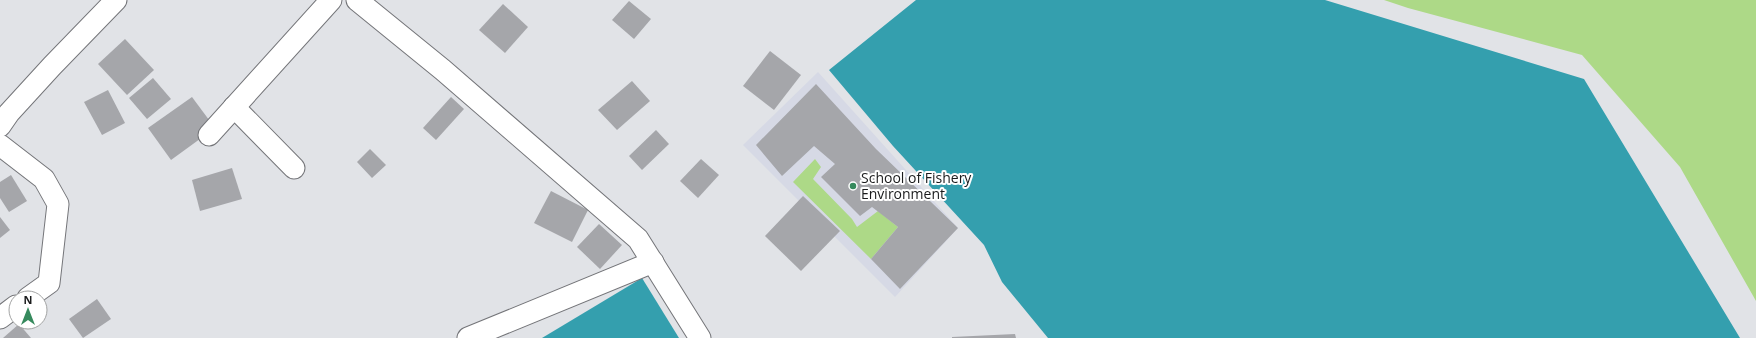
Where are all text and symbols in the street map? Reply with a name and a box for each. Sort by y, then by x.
place label: School of Fishery Environment [861,168,972,203]
marker: School of Fishery Environment [848,181,858,191]
north arrow [8,290,48,330]
text: N [24,292,32,307]

